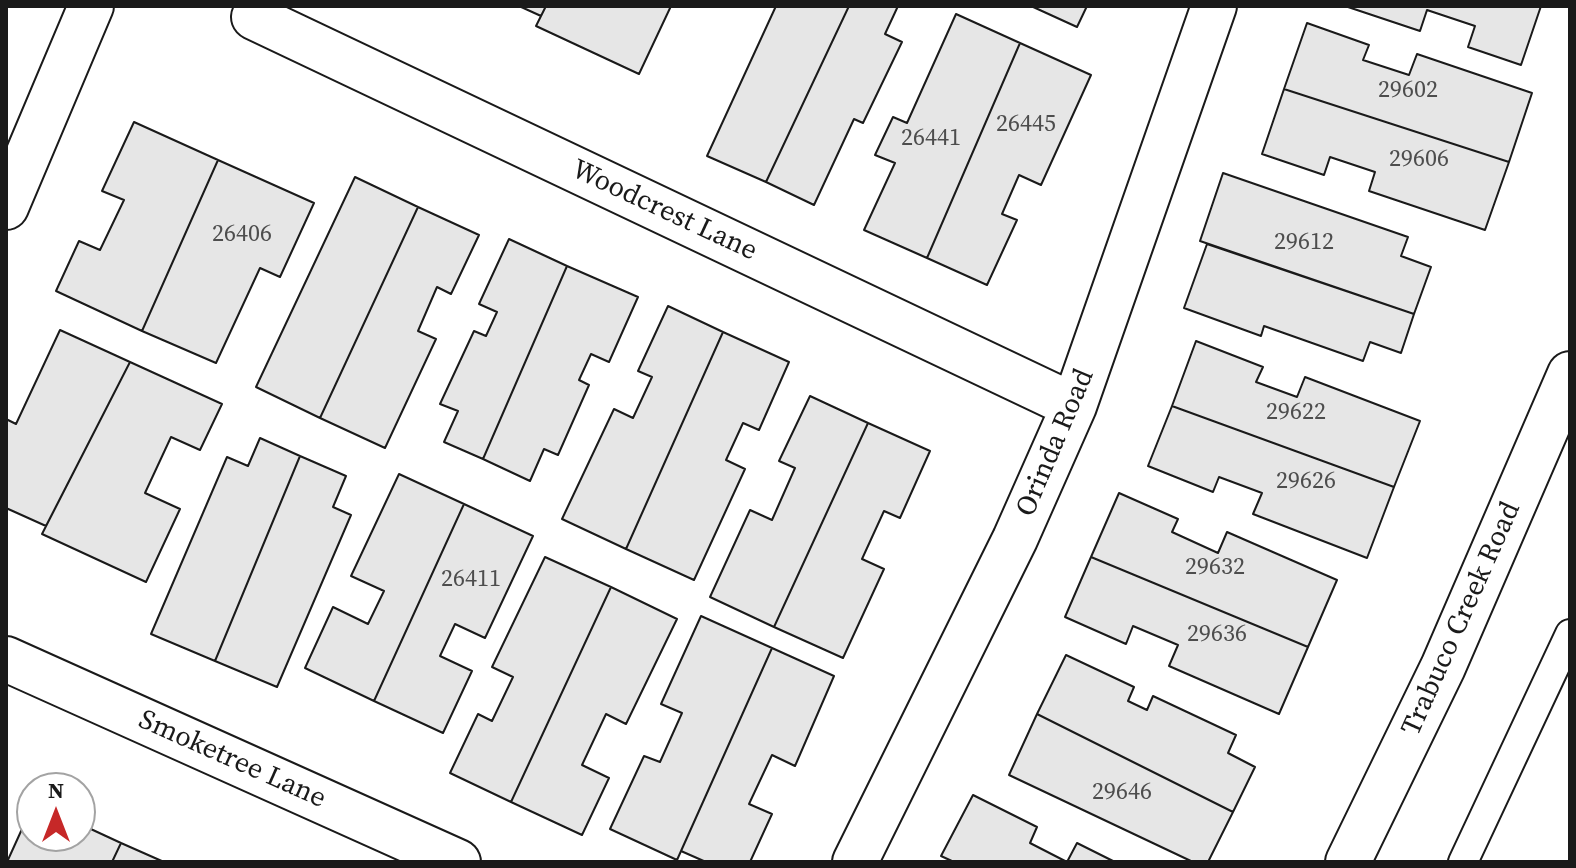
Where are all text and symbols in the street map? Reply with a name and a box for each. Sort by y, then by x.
house number: 29602 [1378,77,1438,105]
house number: 26445 [996,111,1056,139]
house number: 26441 [901,125,961,153]
house number: 29606 [1389,146,1449,174]
street label: Woodcrest Lane [566,153,762,269]
house number: 26406 [212,221,272,249]
house number: 29612 [1274,229,1334,257]
street label: Orinda Road [1010,364,1102,522]
house number: 29622 [1266,399,1326,427]
house number: 29626 [1276,468,1336,496]
street label: Trabuco Creek Road [1395,497,1529,741]
house number: 29632 [1185,554,1245,582]
house number: 26411 [441,566,501,594]
house number: 29636 [1187,621,1247,649]
street label: Smoketree Lane [133,704,331,816]
north arrow [16,772,96,852]
text: N [48,775,64,805]
house number: 29646 [1092,779,1152,807]

